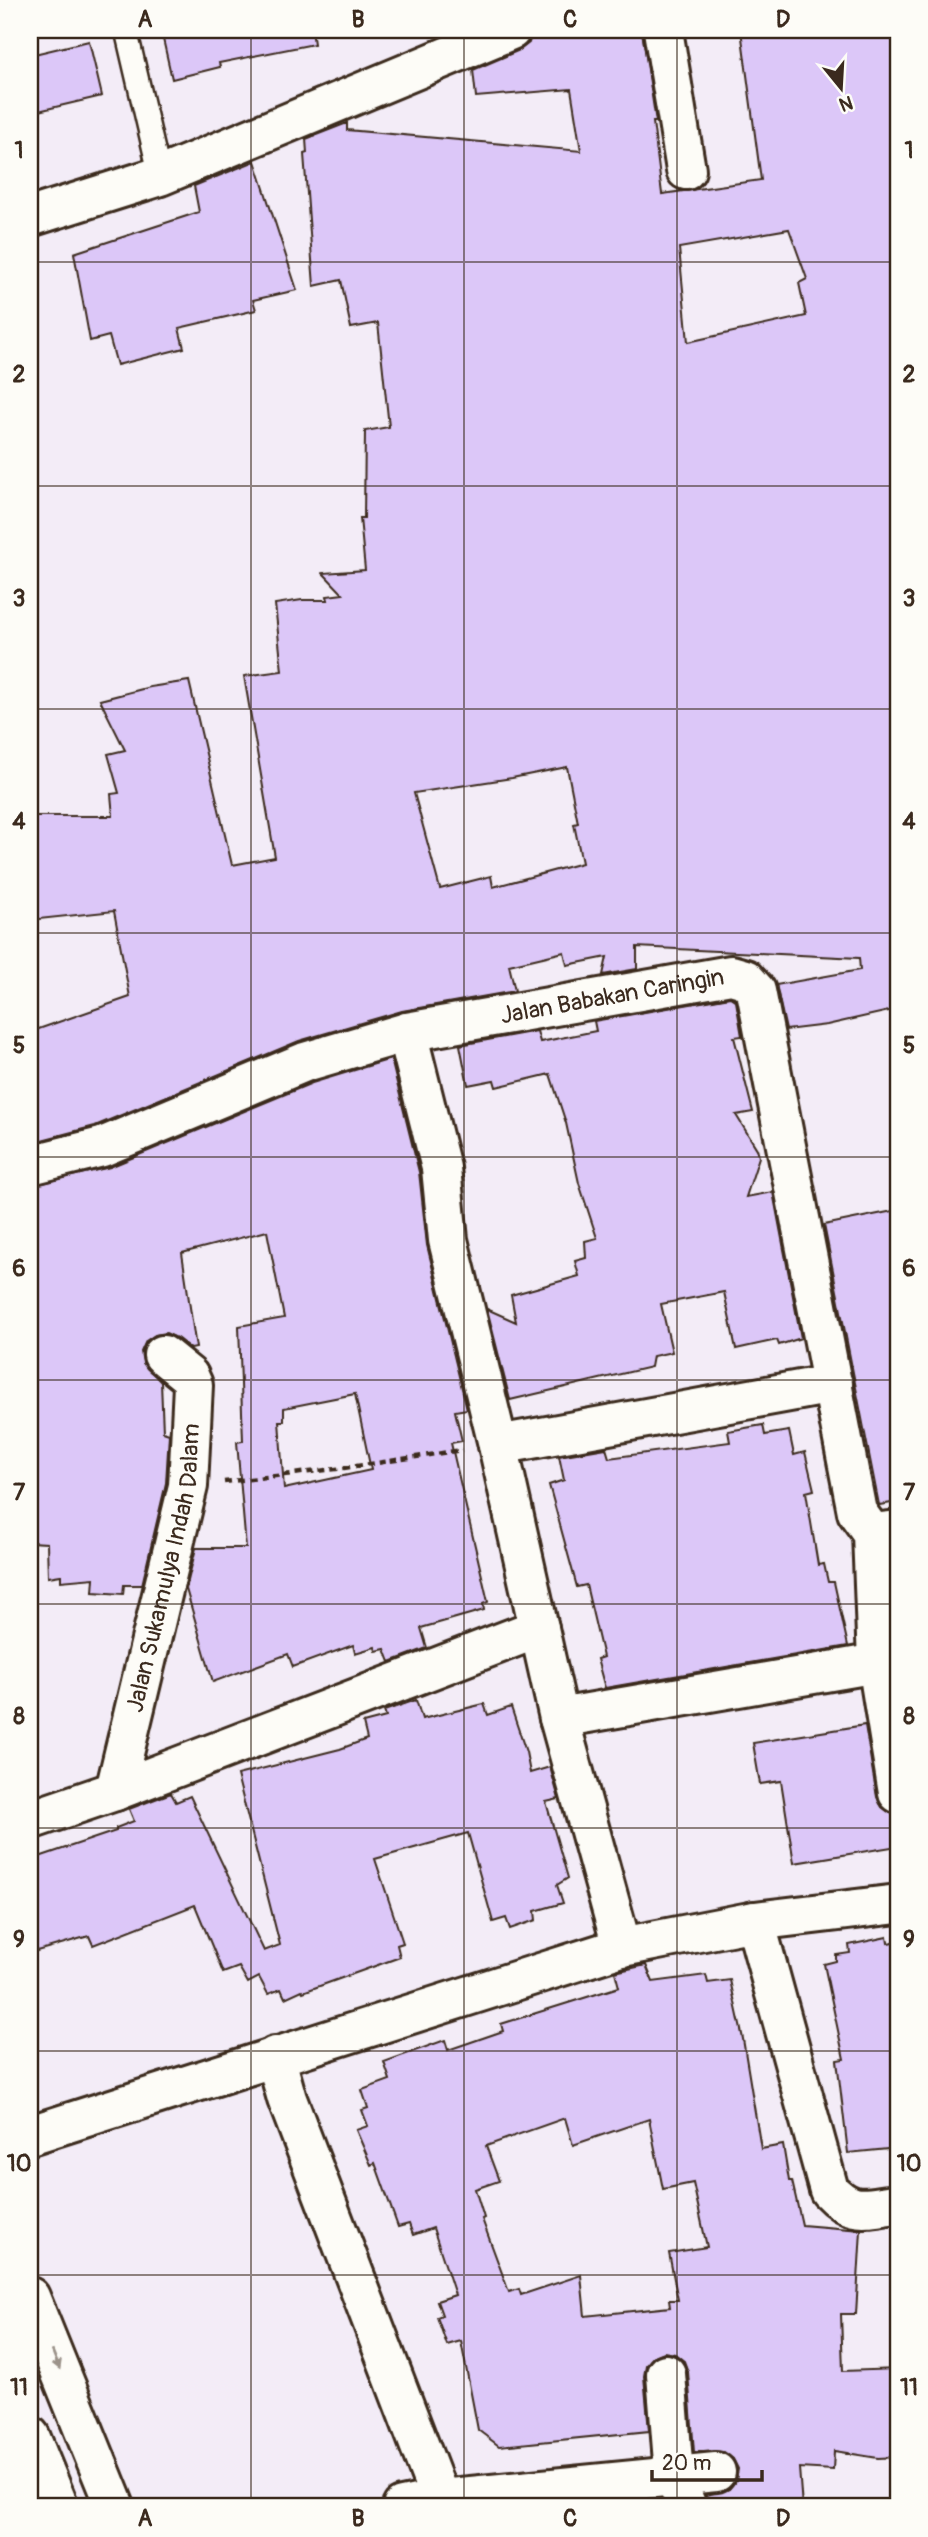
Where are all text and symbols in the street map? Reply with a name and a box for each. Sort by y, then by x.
text: A [138,5,153,34]
text: B [351,5,365,34]
text: C [563,5,577,34]
text: D [776,5,790,34]
north arrow [806,52,876,122]
text: N [836,90,856,117]
text: 1 [15,136,24,165]
text: 1 [905,136,914,165]
text: 2 [13,360,26,389]
text: 2 [903,360,916,389]
text: 3 [13,584,25,613]
text: 3 [903,584,915,613]
text: 4 [12,807,26,836]
text: 4 [902,807,916,836]
street label: Jalan Babakan Caringin [498,962,726,1030]
text: 5 [13,1031,25,1060]
text: 5 [903,1031,915,1060]
text: 6 [12,1254,26,1283]
text: 6 [902,1254,916,1283]
street label: Jalan Sukamulya Indah Dalam [120,1423,206,1715]
text: 7 [13,1478,26,1507]
text: 7 [903,1478,916,1507]
text: 8 [13,1702,25,1731]
text: 8 [903,1702,915,1731]
text: 9 [13,1925,25,1954]
text: 9 [903,1925,915,1954]
text: 10 [7,2149,31,2178]
text: 10 [897,2149,921,2178]
one-way arrow [50,2350,61,2371]
text: 11 [10,2373,28,2402]
text: 11 [900,2373,918,2402]
scale bar [652,2439,762,2483]
text: 20 m [662,2450,711,2477]
text: A [138,2504,153,2533]
text: B [351,2504,365,2533]
text: C [563,2504,577,2533]
text: D [776,2504,790,2533]

